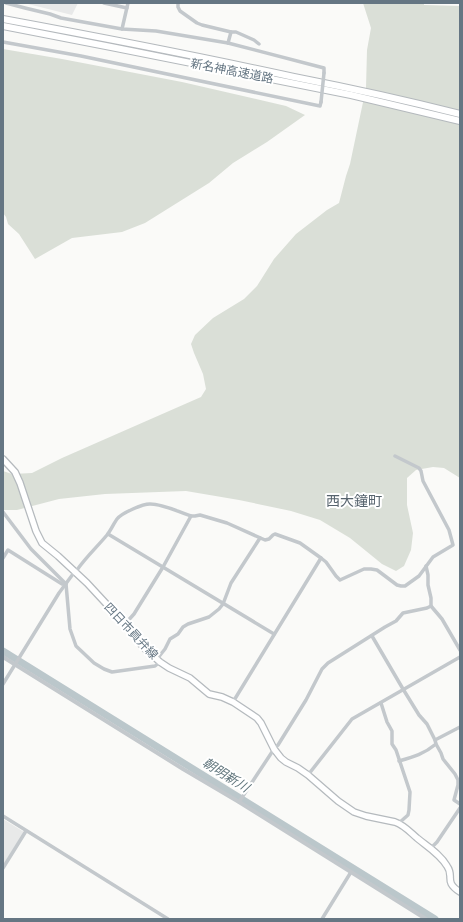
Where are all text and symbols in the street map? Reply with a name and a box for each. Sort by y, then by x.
street label: 新名神高速道路 [189,55,275,87]
district label: 西大鐘町 [326,492,382,510]
street label: 四日市員弁線 [101,599,161,663]
water label: 朝明新川 [199,754,254,797]

